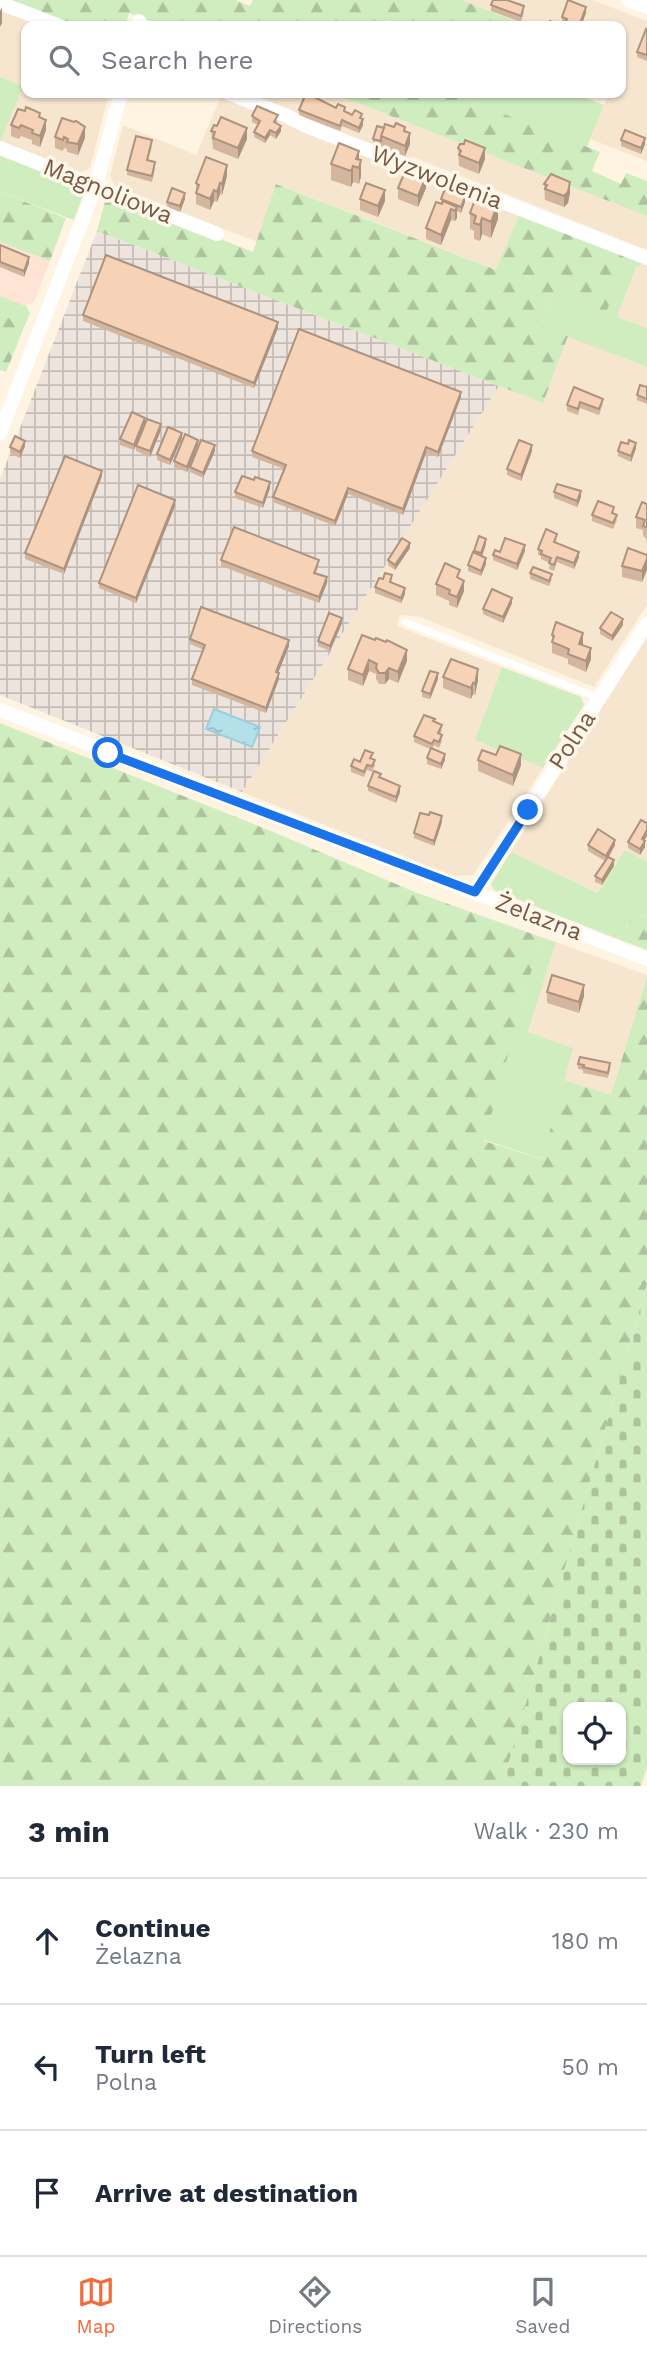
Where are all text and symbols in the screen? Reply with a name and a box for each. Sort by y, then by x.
search box [21,21,626,98]
icon: search [45,41,83,79]
text: Search here [101,45,253,75]
street label: Wyzwolenia [367,139,507,215]
street label: Magnoliowa [39,152,177,230]
street label: Polna [543,705,601,775]
route start [92,737,123,768]
route end [512,794,543,825]
street label: Żelazna [492,888,586,946]
map controls [563,1702,626,1765]
button: locate [563,1702,626,1765]
text: 3 min [28,1814,110,1849]
text: Walk · 230 m [473,1818,619,1845]
text: Continue [95,1913,211,1943]
icon: ahead [28,1922,66,1960]
text: 180 m [552,1928,619,1955]
text: Żelazna [95,1943,182,1970]
text: Turn left [95,2039,206,2069]
icon: left [28,2048,66,2086]
text: 50 m [562,2054,619,2081]
text: Polna [95,2069,157,2096]
icon: arrive [28,2174,66,2212]
text: Arrive at destination [95,2178,358,2208]
tab: Map [77,2273,115,2338]
tab: Directions [268,2273,362,2338]
tab: Saved [515,2273,570,2338]

